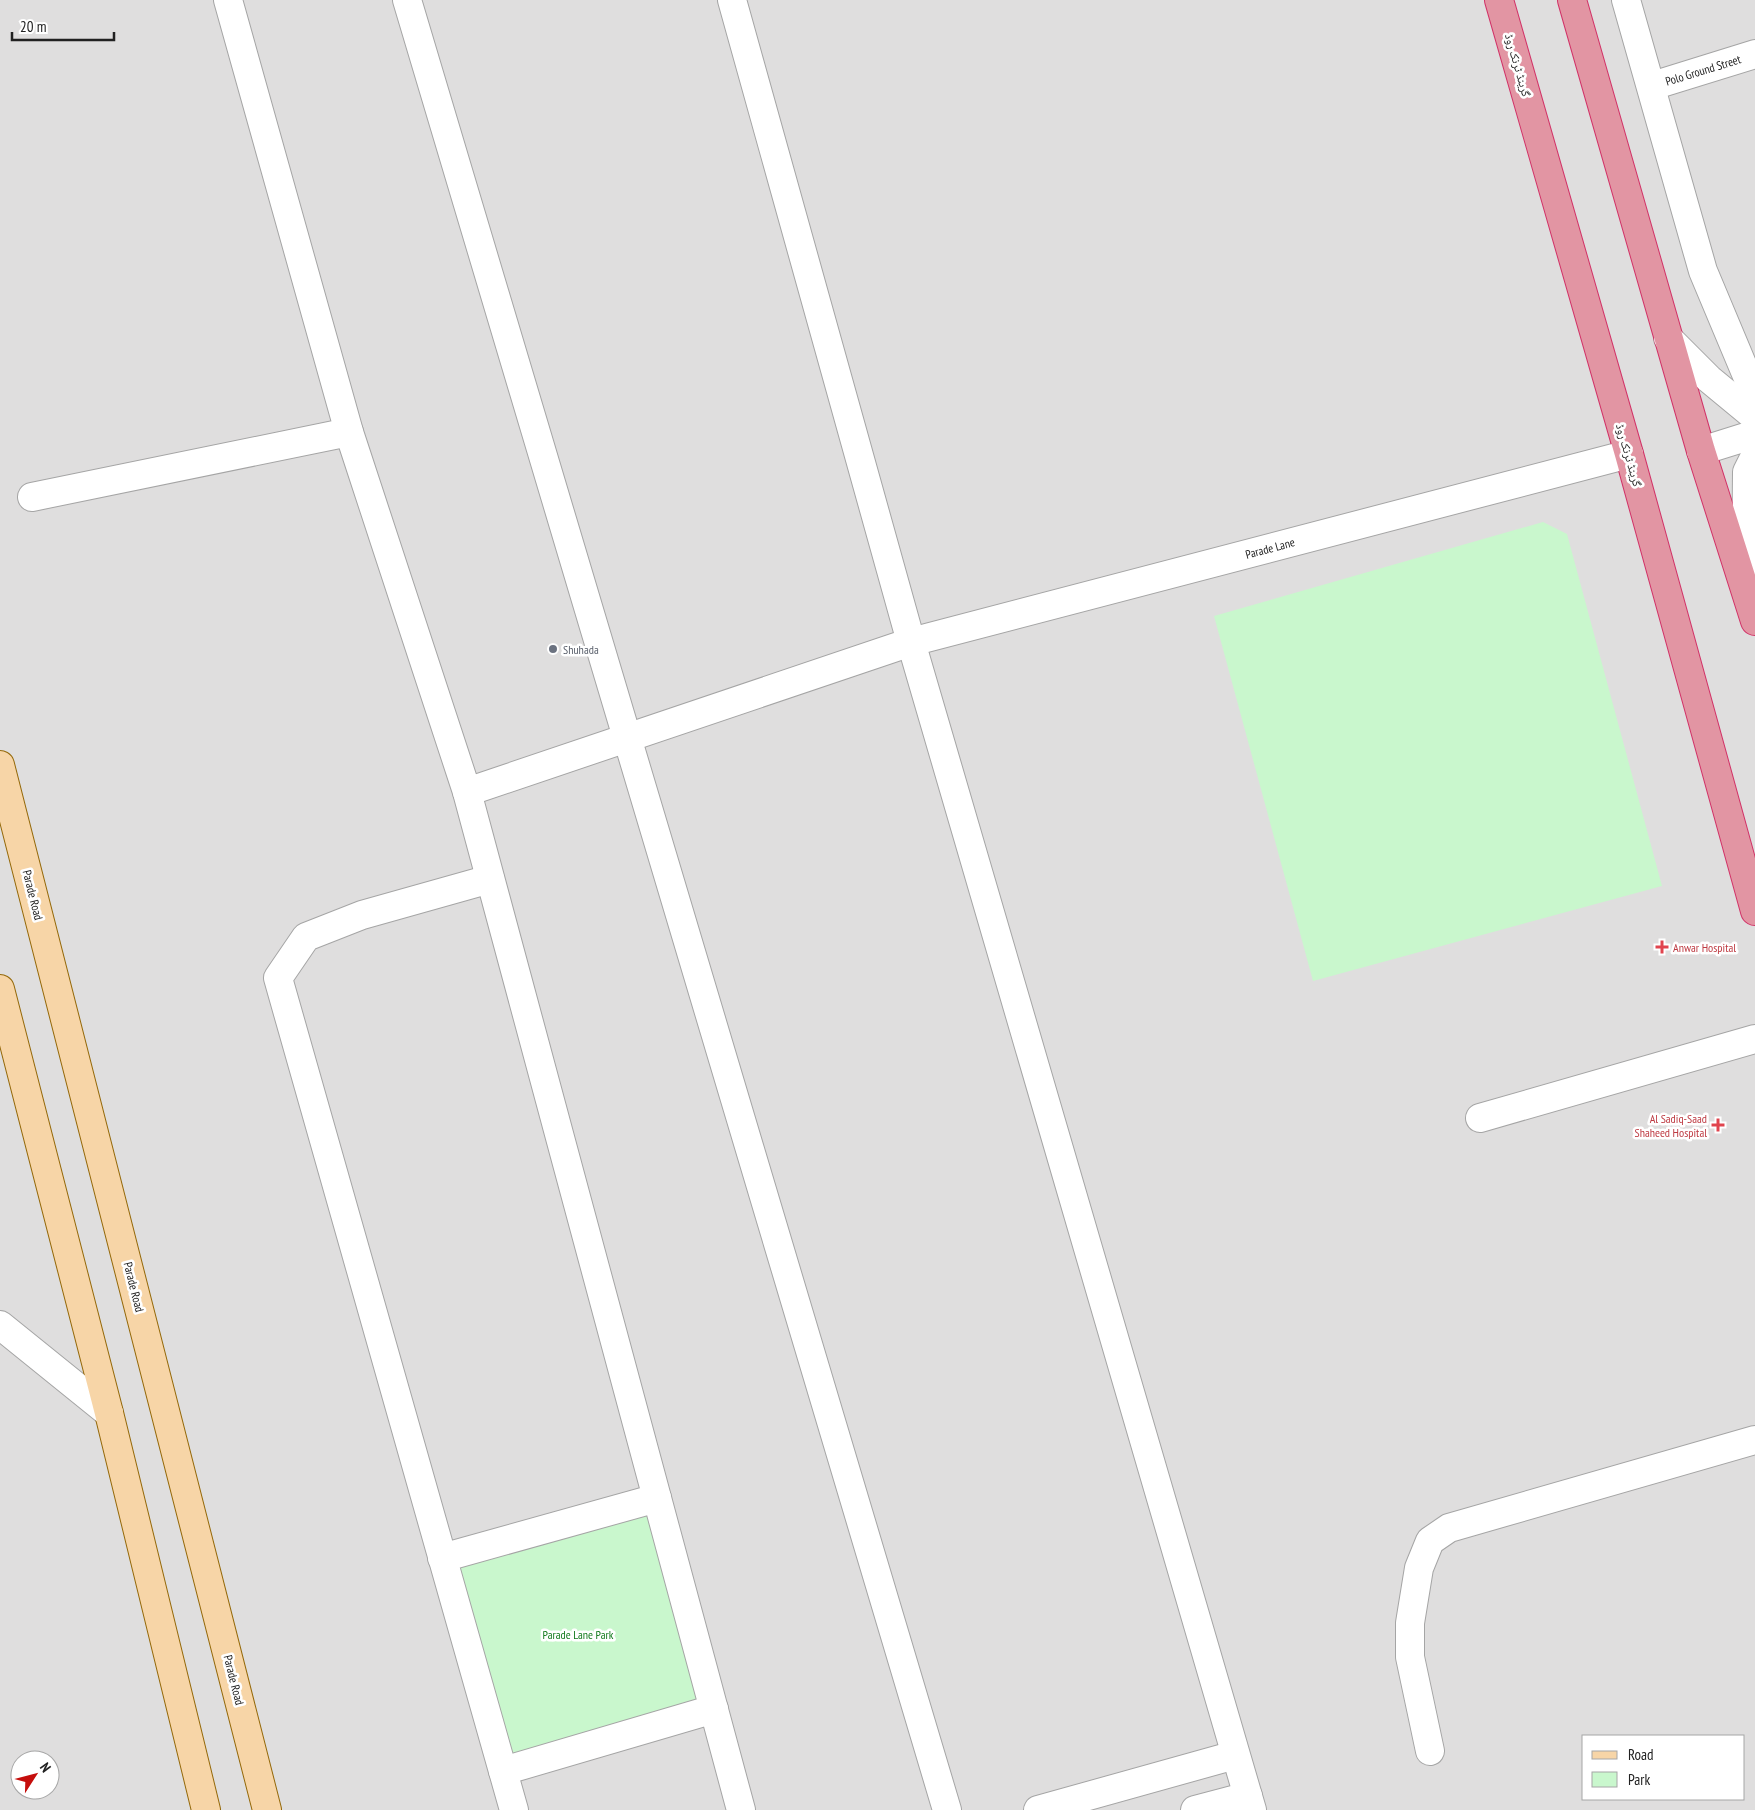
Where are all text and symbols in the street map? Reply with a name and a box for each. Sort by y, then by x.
scale bar [12,10,115,42]
text: 20 m [20,17,46,36]
street label: گرینڈ ٹرنک روڈ [1502,32,1534,98]
street label: Polo Ground Street [1663,51,1743,89]
street label: گرینڈ ٹرنک روڈ [1613,422,1645,488]
street label: Parade Lane [1244,534,1296,562]
place label: Shuhada [563,642,599,657]
marker: Shuhada [547,643,559,655]
street label: Parade Road [20,868,46,922]
marker: Anwar Hospital [1655,940,1669,954]
place label: Anwar Hospital [1673,940,1736,955]
place label: Al Sadiq-Saad Shaheed Hospital [1635,1111,1707,1140]
marker: Al Sadiq-Saad Shaheed Hospital [1711,1118,1725,1132]
street label: Parade Road [121,1260,147,1314]
park label: Parade Lane Park [543,1627,614,1642]
street label: Parade Road [221,1653,247,1707]
legend [1582,1735,1745,1800]
text: Road [1628,1745,1654,1764]
north arrow [10,1750,60,1800]
text: N [36,1759,55,1776]
text: Park [1628,1770,1650,1789]

